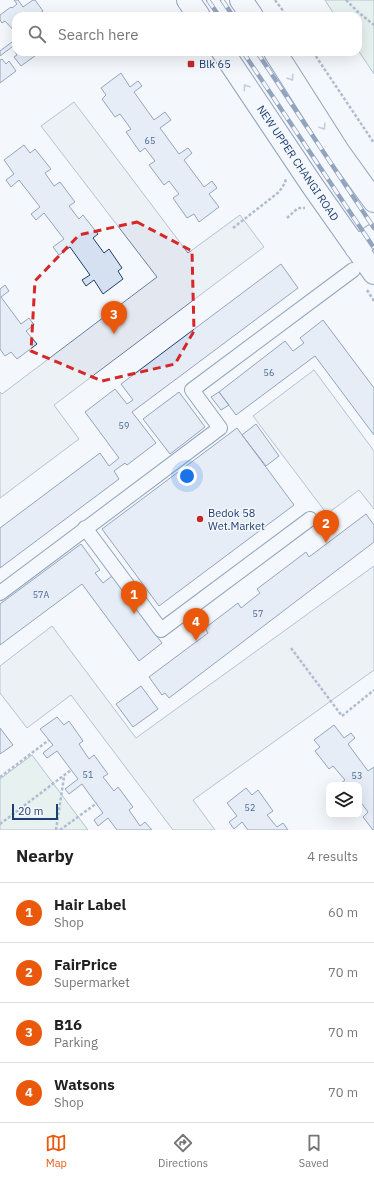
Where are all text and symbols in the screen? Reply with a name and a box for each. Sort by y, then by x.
search box [12,12,362,56]
icon: search [26,23,48,45]
text: Search here [58,25,138,44]
place label: Blk 65 [199,57,231,71]
marker: Blk 65 [186,59,196,69]
one-way arrow [287,74,294,81]
one-way arrow [244,84,251,91]
street label: NEW UPPER CHANGI ROAD [254,103,342,223]
one-way arrow [318,123,326,130]
house number: 65 [145,135,155,146]
pin: 3 [101,301,127,334]
house number: 56 [264,367,274,378]
house number: 59 [119,420,129,431]
your location [177,466,197,486]
place label: Bedok 58 Wet.Market [208,506,265,533]
pin: 2 [313,510,339,543]
marker: Bedok 58 Wet.Market [195,514,205,524]
pin: 1 [121,581,147,614]
house number: 57A [33,589,50,600]
pin: 4 [183,608,209,641]
house number: 57 [253,608,263,619]
house number: 51 [83,769,93,780]
house number: 53 [352,770,362,781]
map controls [326,782,362,818]
button: layers [326,782,362,818]
scale bar [12,802,58,821]
house number: 52 [245,802,255,813]
text: 20 m [18,804,43,818]
text: Nearby [16,845,74,867]
text: 4 results [307,848,358,865]
text: Hair Label [54,895,126,914]
text: 1 [25,904,33,921]
text: 60 m [328,904,358,921]
text: Shop [54,914,84,931]
text: FairPrice [54,955,117,974]
text: 2 [25,964,33,981]
text: 70 m [328,964,358,981]
text: Supermarket [54,974,130,991]
text: B16 [54,1015,82,1034]
text: 3 [25,1024,33,1041]
text: 70 m [328,1024,358,1041]
text: Parking [54,1034,98,1051]
text: Watsons [54,1075,115,1094]
text: 4 [25,1084,33,1101]
text: 70 m [328,1084,358,1101]
text: Shop [54,1094,84,1111]
tab: Map [45,1132,67,1170]
tab: Directions [158,1132,208,1170]
tab: Saved [299,1132,329,1170]

